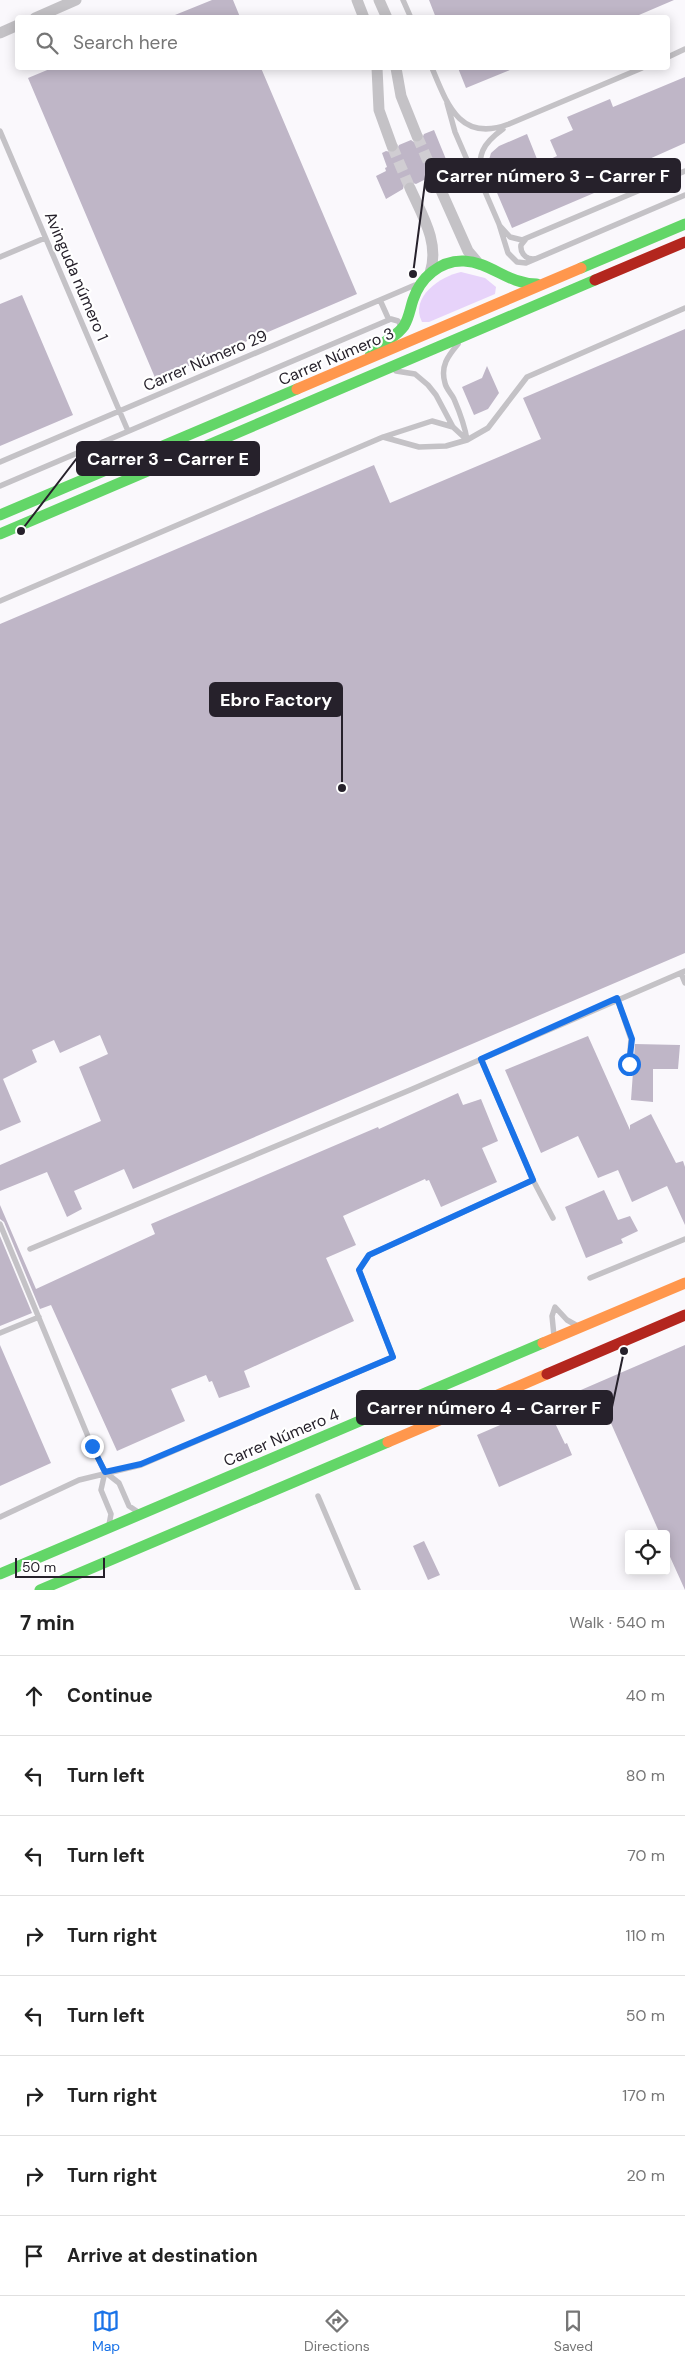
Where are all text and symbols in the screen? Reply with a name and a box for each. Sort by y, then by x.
search box [15,15,670,70]
icon: search [33,29,61,57]
text: Search here [73,30,178,55]
callout: Carrer número 3 - Carrer F [426,159,680,192]
text: Carrer número 3 - Carrer F [436,164,670,188]
street label: Avinguda número 1 [40,208,113,344]
street label: Carrer Número 3 [275,323,397,390]
street label: Carrer Número 29 [140,325,271,396]
callout: Carrer 3 - Carrer E [77,442,259,475]
text: Carrer 3 - Carrer E [87,447,249,471]
callout: Ebro Factory [210,683,342,716]
text: Ebro Factory [220,688,332,712]
route start [618,1053,641,1076]
callout: Carrer número 4 - Carrer F [357,1391,612,1424]
text: Carrer número 4 - Carrer F [367,1396,601,1420]
street label: Carrer Número 4 [220,1404,342,1471]
route end [81,1435,104,1458]
map controls [625,1530,670,1575]
button: locate [625,1530,670,1575]
scale bar [15,1555,105,1578]
text: 50 m [22,1558,56,1576]
text: 7 min [20,1609,75,1637]
text: Walk · 540 m [569,1612,665,1633]
icon: ahead [20,1682,48,1710]
text: Continue [67,1683,153,1708]
text: 40 m [626,1685,665,1706]
icon: left [20,1762,48,1790]
text: Turn left [67,1763,145,1788]
text: 80 m [626,1765,665,1786]
icon: left [20,1842,48,1870]
text: Turn left [67,1843,145,1868]
text: 70 m [627,1845,665,1866]
icon: right [20,1922,48,1950]
text: Turn right [67,1923,157,1948]
text: 110 m [626,1925,665,1946]
icon: left [20,2002,48,2030]
text: Turn left [67,2003,145,2028]
text: 50 m [626,2005,665,2026]
icon: right [20,2082,48,2110]
text: Turn right [67,2083,157,2108]
text: 170 m [622,2085,665,2106]
icon: right [20,2162,48,2190]
text: Turn right [67,2163,157,2188]
text: 20 m [626,2165,665,2186]
icon: arrive [20,2242,48,2270]
text: Arrive at destination [67,2243,258,2268]
tab: Map [92,2307,120,2355]
tab: Directions [304,2307,370,2355]
tab: Saved [554,2307,593,2355]

